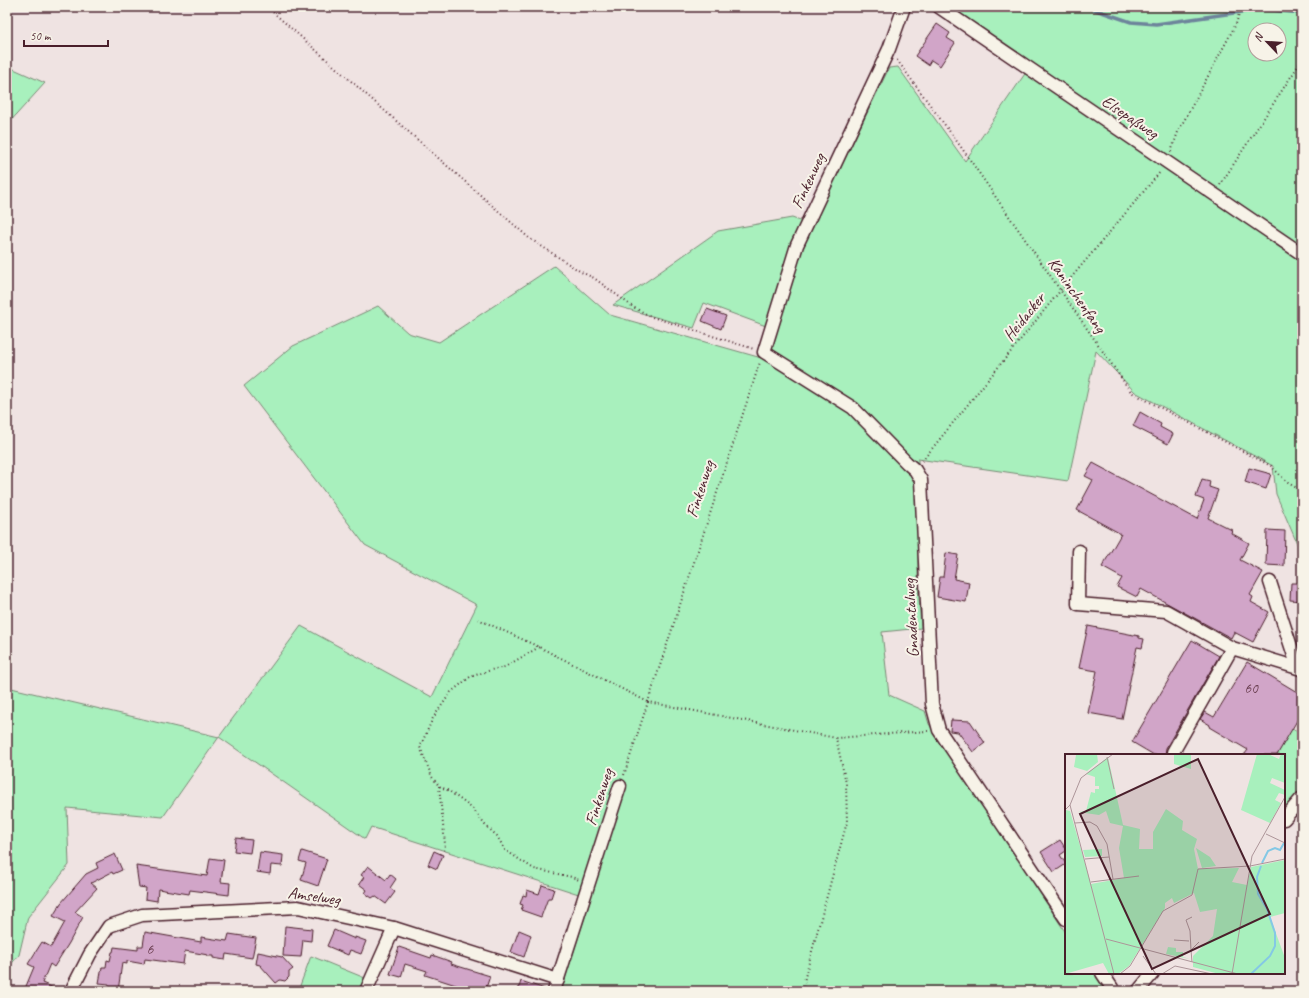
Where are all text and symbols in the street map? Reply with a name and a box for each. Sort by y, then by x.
scale bar [24,22,108,48]
north arrow [1247,22,1287,62]
text: 50 m [30,28,52,44]
text: N [1250,30,1267,44]
street label: Elsepaßweg [1098,91,1164,145]
street label: Finkenweg [786,148,831,212]
street label: Kaninchenfang [1043,253,1112,338]
street label: Heidacker [998,287,1051,345]
street label: Finkenweg [681,456,720,520]
street label: Gnadentalweg [898,577,924,658]
house number: 60 [1244,679,1259,698]
inset map [1065,754,1285,974]
street label: Finkenweg [580,764,619,828]
street label: Amselweg [286,882,343,910]
house number: 6 [147,940,155,959]

